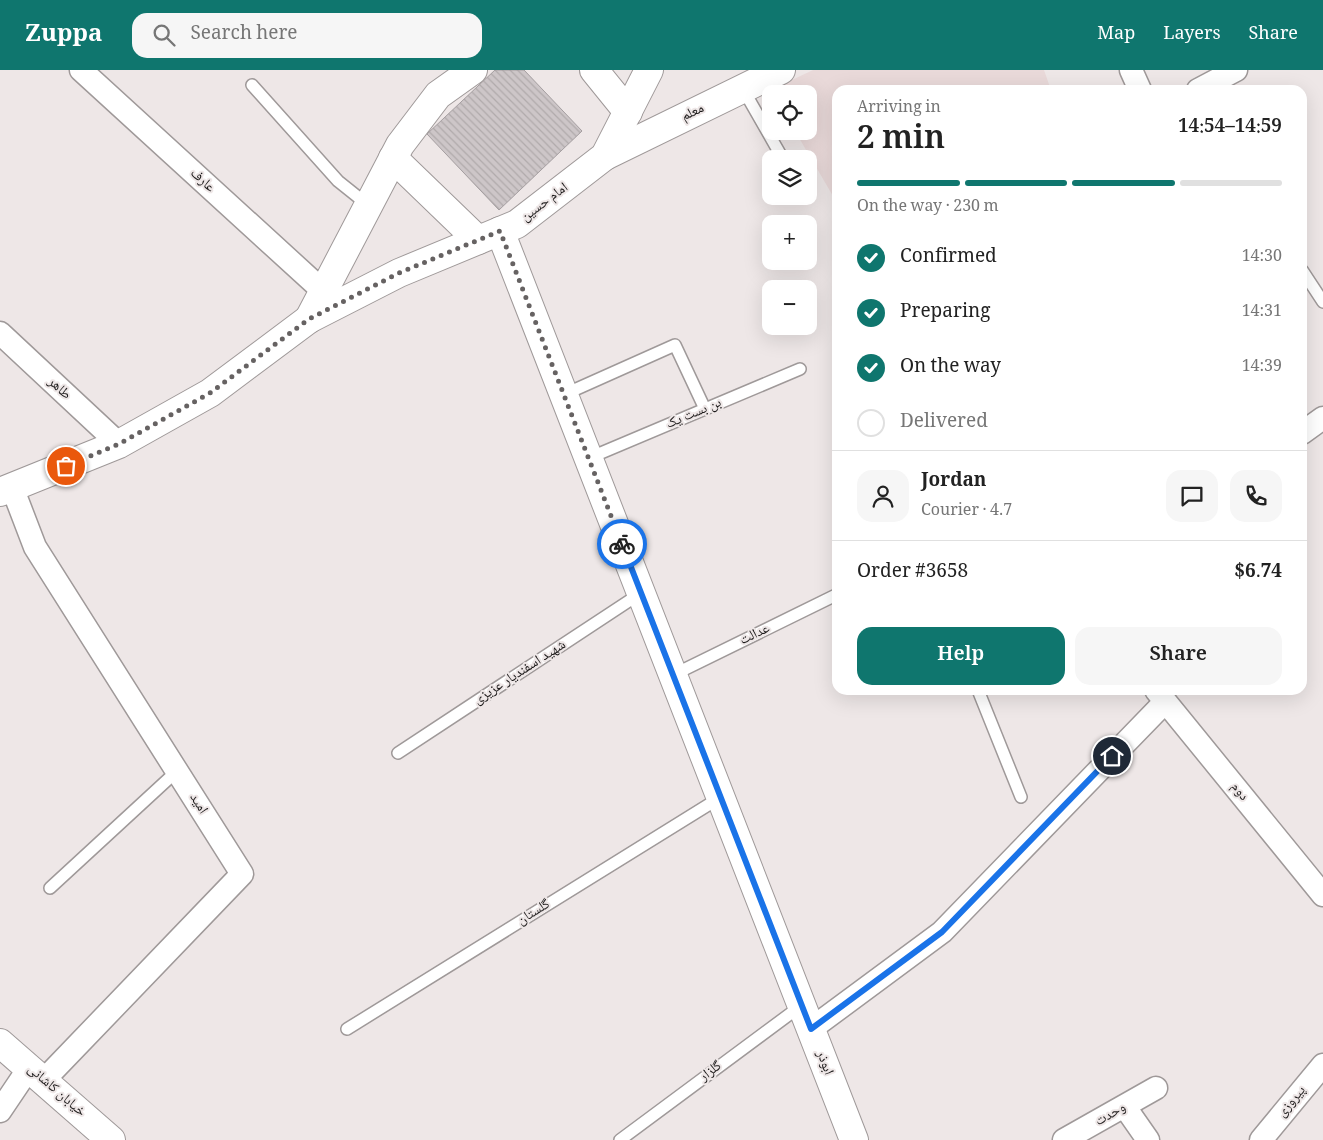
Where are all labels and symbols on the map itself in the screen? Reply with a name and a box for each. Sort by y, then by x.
street label: معلم [677,97,709,129]
street label: عارف [184,163,220,199]
street label: امام حسین [516,177,574,229]
street label: طاهر [41,371,77,406]
street label: بن بست یک [662,391,726,436]
pin [45,445,87,487]
courier [597,519,647,569]
street label: عدالت [736,617,774,653]
street label: شهید اسفندیار عزیزی [469,634,571,712]
pin [1091,735,1133,777]
street label: دوم [1224,777,1254,807]
street label: امید [182,789,214,819]
street label: گلستان [513,893,555,933]
street label: ابوذر [808,1046,840,1079]
street label: گلزار [694,1055,728,1089]
street label: خیابان کاشانی [21,1058,91,1124]
street label: پیروزی [1271,1080,1313,1124]
street label: وحدت [1091,1096,1131,1134]

